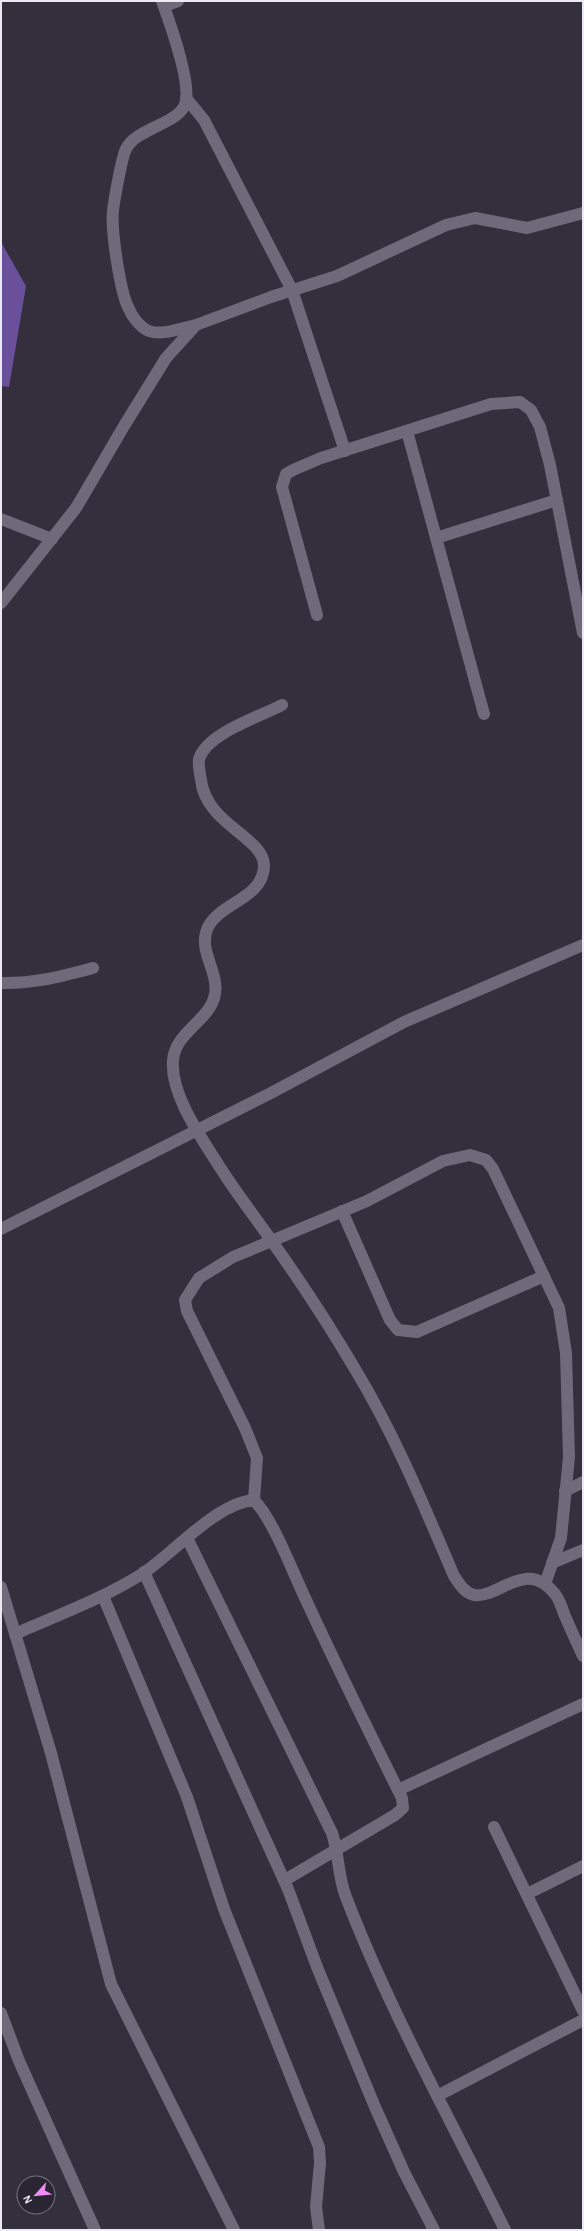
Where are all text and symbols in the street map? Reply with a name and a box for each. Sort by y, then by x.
north arrow [16,2175,56,2215]
text: N [21,2193,34,2205]

